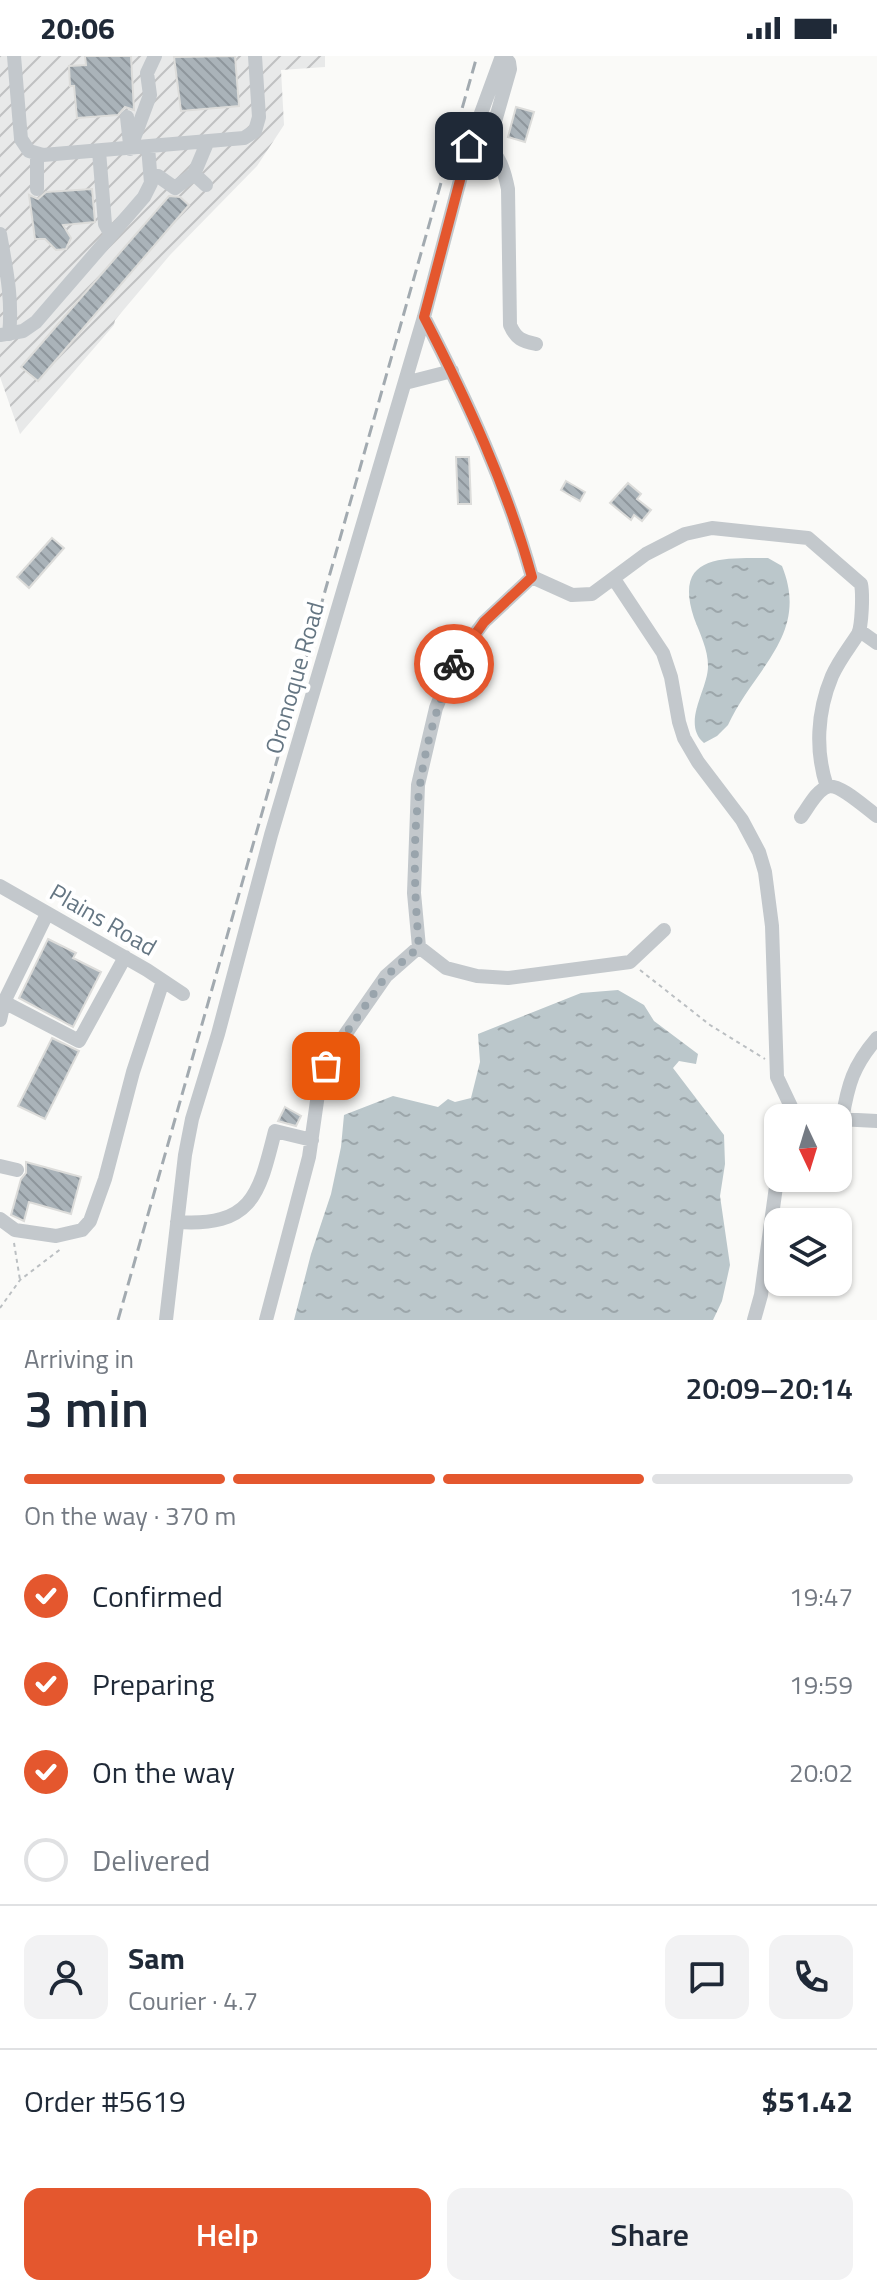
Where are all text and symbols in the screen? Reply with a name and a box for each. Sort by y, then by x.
text: 20:06 [40,5,115,51]
pin [435,112,503,180]
icon: home [447,124,491,168]
street label: Oronoque Road [255,597,333,758]
courier [414,624,494,704]
icon: bike [432,642,476,686]
street label: Plains Road [43,874,164,964]
pin [292,1032,360,1100]
icon: bag [304,1044,348,1088]
north arrow [764,1104,852,1192]
map controls [764,1104,852,1296]
button: layers [764,1208,852,1296]
text: Arriving in [24,1339,134,1378]
text: 20:09–20:14 [686,1365,853,1411]
text: 3 min [24,1368,149,1447]
text: On the way · 370 m [24,1496,236,1535]
text: Confirmed [92,1573,223,1619]
icon: check [24,1574,68,1618]
text: 19:47 [789,1577,853,1616]
text: Preparing [92,1661,214,1707]
icon: check [24,1662,68,1706]
text: 19:59 [789,1665,853,1704]
text: On the way [92,1749,235,1795]
icon: check [24,1750,68,1794]
text: 20:02 [789,1753,853,1792]
text: Delivered [92,1837,210,1883]
button: person [24,1935,108,2019]
text: Sam [128,1935,185,1981]
button: chat [665,1935,749,2019]
button: phone [769,1935,853,2019]
text: Courier · 4.7 [128,1981,258,2020]
text: Order #5619 [24,2078,186,2124]
text: $51.42 [761,2078,853,2124]
button: Help [24,2188,431,2280]
button: Share [447,2188,853,2280]

